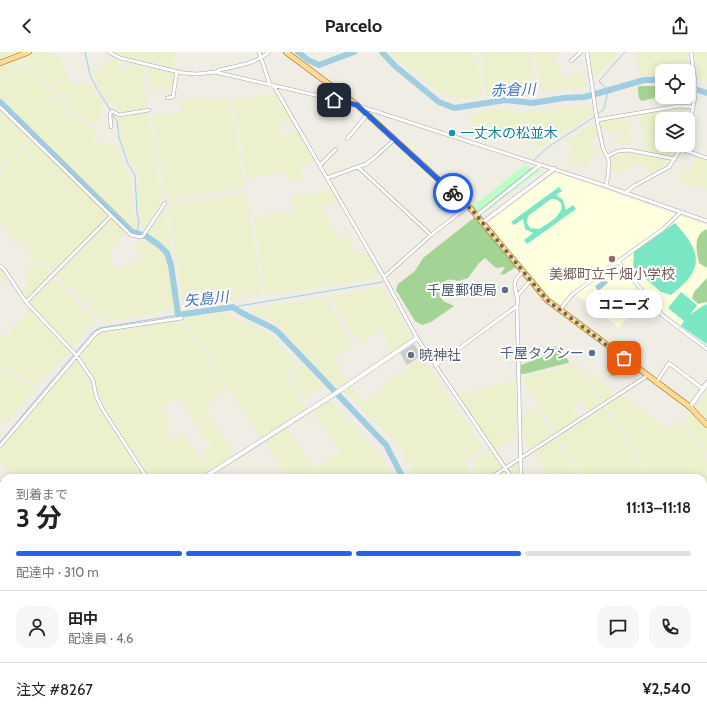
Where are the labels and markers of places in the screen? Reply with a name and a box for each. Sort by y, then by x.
pin [317,83,351,117]
place label: 一丈木の松並木 [460,124,558,142]
marker: 一丈木の松並木 [447,128,457,138]
marker: 美郷町立千畑小学校 [607,254,617,264]
place label: 美郷町立千畑小学校 [549,265,675,283]
place label: 千屋郵便局 [427,281,497,299]
marker: 千屋郵便局 [500,285,510,295]
callout: コニーズ [586,290,662,318]
pin [607,341,641,375]
place label: 千屋タクシー [500,344,584,362]
place label: 暁神社 [419,346,461,364]
marker: 千屋タクシー [587,348,597,358]
marker: 暁神社 [406,350,416,360]

